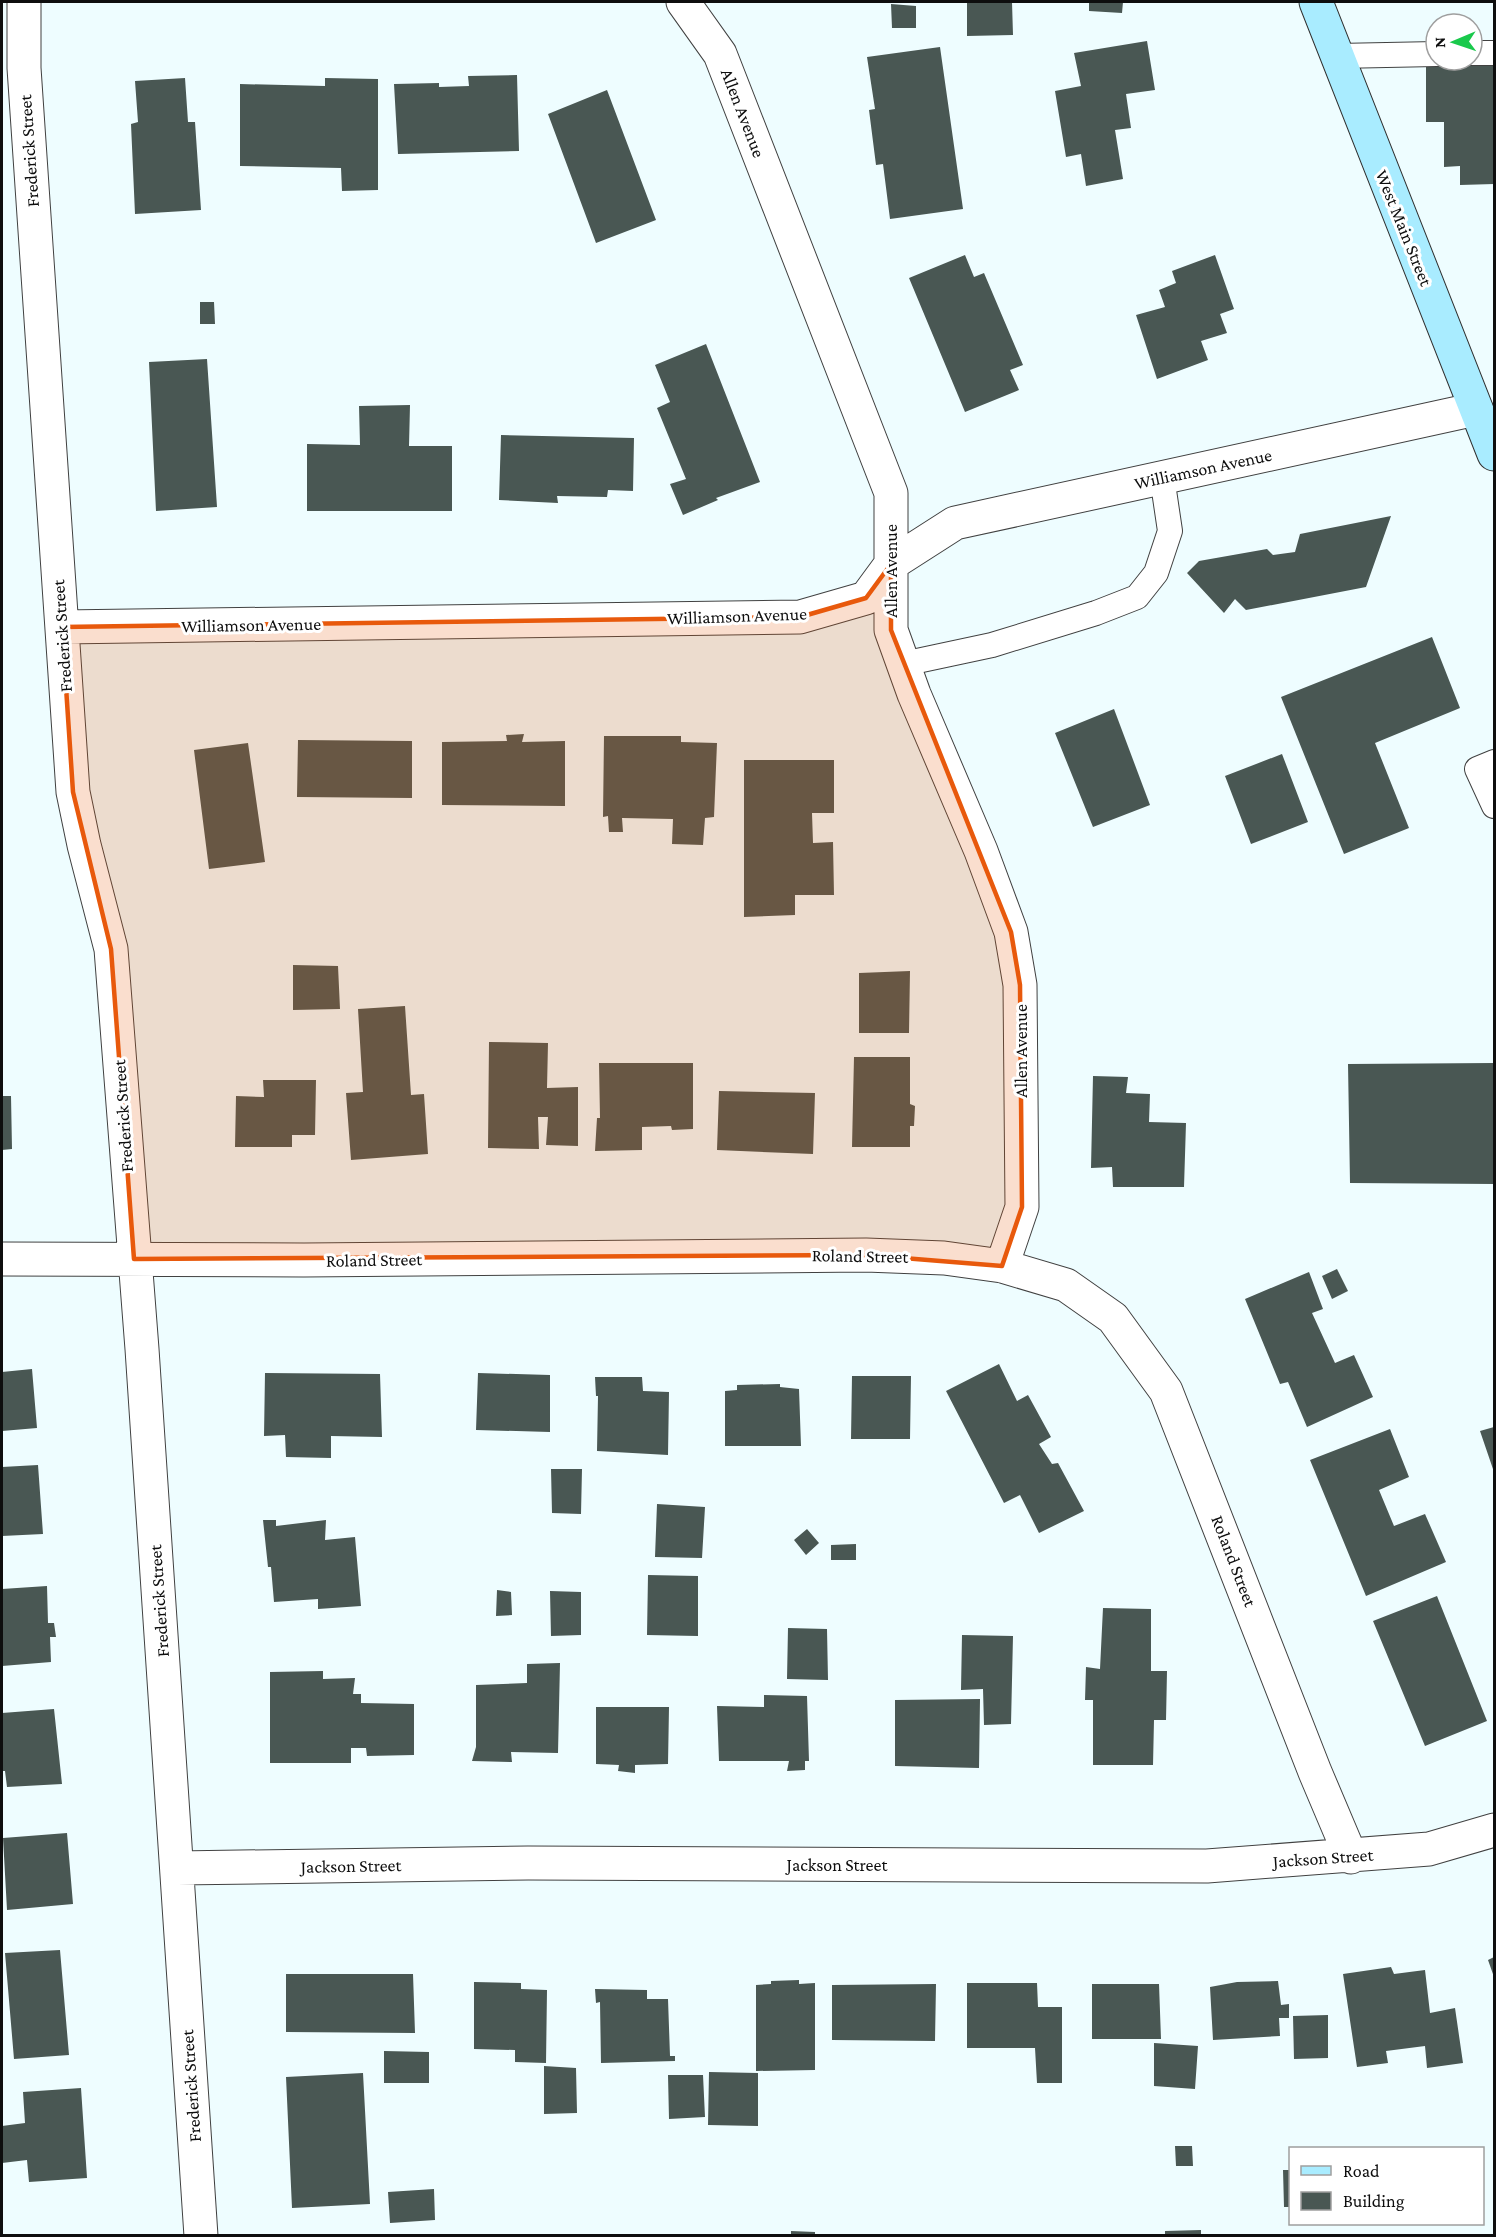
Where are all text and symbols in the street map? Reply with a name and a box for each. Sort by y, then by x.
north arrow [1424,12,1484,72]
text: N [1431,37,1448,48]
street label: Allen Avenue [717,66,769,160]
street label: Frederick Street [15,93,43,208]
street label: West Main Street [1372,167,1437,290]
street label: Williamson Avenue [1132,445,1274,493]
street label: Allen Avenue [881,524,901,618]
street label: Frederick Street [48,578,76,693]
street label: Williamson Avenue [667,604,807,628]
street label: Williamson Avenue [181,614,321,636]
street label: Allen Avenue [1011,1004,1031,1098]
street label: Frederick Street [109,1058,137,1173]
street label: Roland Street [812,1245,909,1267]
street label: Roland Street [326,1249,423,1271]
street label: Roland Street [1207,1512,1261,1611]
street label: Frederick Street [145,1543,173,1658]
street label: Jackson Street [1270,1844,1375,1872]
street label: Jackson Street [298,1855,403,1877]
street label: Jackson Street [785,1855,888,1875]
street label: Frederick Street [177,2028,205,2143]
legend [1289,2147,1484,2225]
text: Road [1343,2161,1380,2181]
text: Building [1343,2191,1405,2211]

